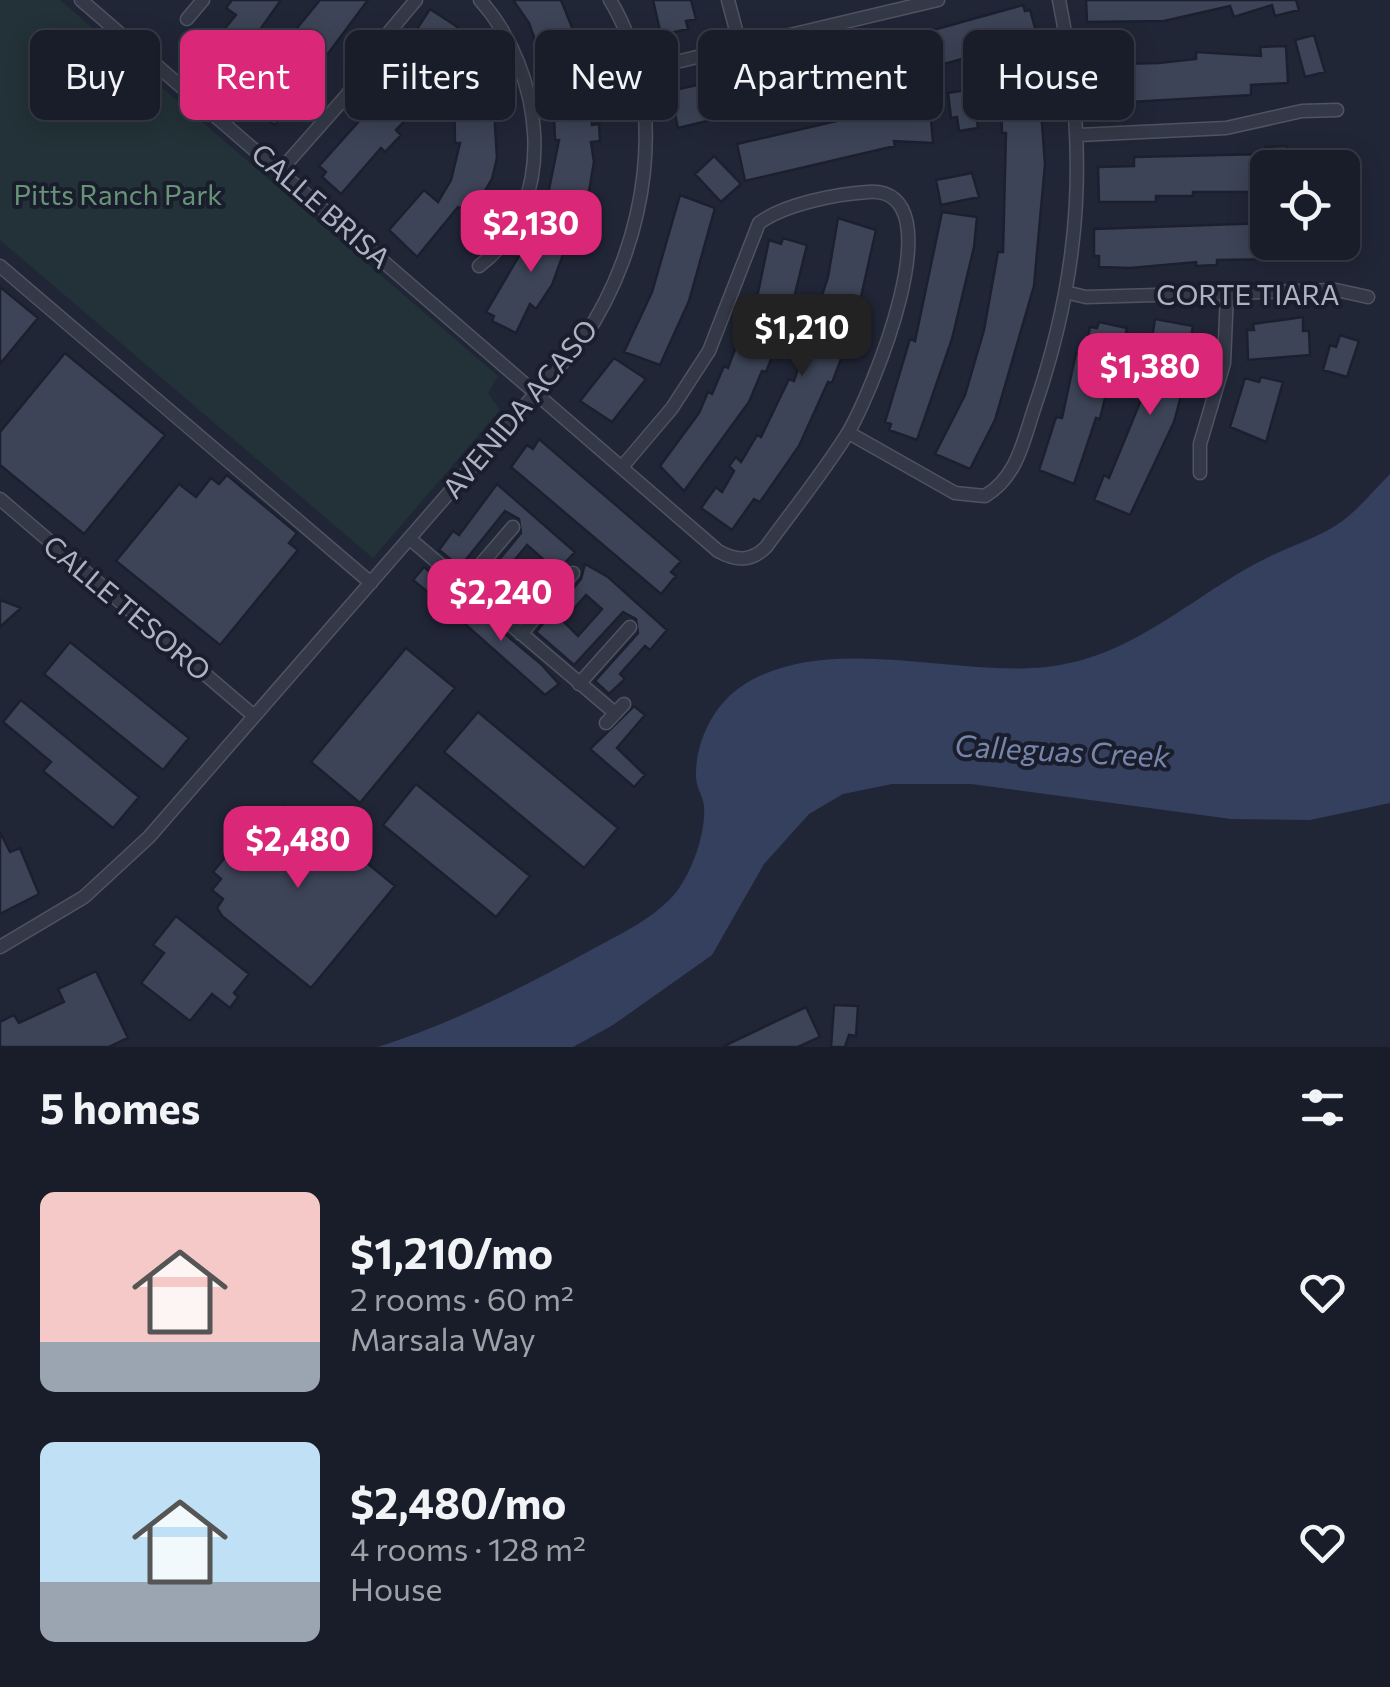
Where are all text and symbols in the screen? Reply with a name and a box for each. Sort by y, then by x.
chip: Buy [30,30,160,120]
chip: Rent [180,30,325,120]
chip: Filters [345,30,515,120]
chip: New [535,30,678,120]
chip: Apartment [698,30,943,120]
chip: House [963,30,1134,120]
street label: CALLE BRISA [245,136,398,275]
map controls [1250,150,1360,260]
button: locate [1250,150,1360,260]
park label: Pitts Ranch Park [13,177,223,211]
pin: $2,130 [450,190,612,275]
text: $2,130 [483,202,579,242]
street label: CORTE TIARA [1156,277,1340,311]
pin: $1,210 [721,294,883,379]
text: $1,210 [755,306,849,346]
street label: AVENIDA ACASO [435,312,604,505]
pin: $1,380 [1069,333,1231,418]
text: $1,380 [1100,345,1200,385]
street label: CALLE TESORO [37,527,218,687]
pin: $2,240 [420,559,582,644]
text: $2,240 [449,571,553,611]
water label: Calleguas Creek [954,725,1171,774]
pin: $2,480 [217,806,379,891]
text: $2,480 [245,818,351,858]
icon: filters [1295,1080,1350,1135]
text: 5 homes [40,1081,200,1133]
text: $1,210/mo [350,1226,553,1278]
icon: home [120,1232,240,1352]
icon: heart [1295,1265,1350,1320]
text: 2 rooms · 60 m² [350,1278,574,1318]
text: Marsala Way [350,1318,535,1358]
text: $2,480/mo [350,1476,566,1528]
icon: home [120,1482,240,1602]
icon: heart [1295,1515,1350,1570]
text: 4 rooms · 128 m² [350,1528,586,1568]
text: House [350,1568,442,1608]

